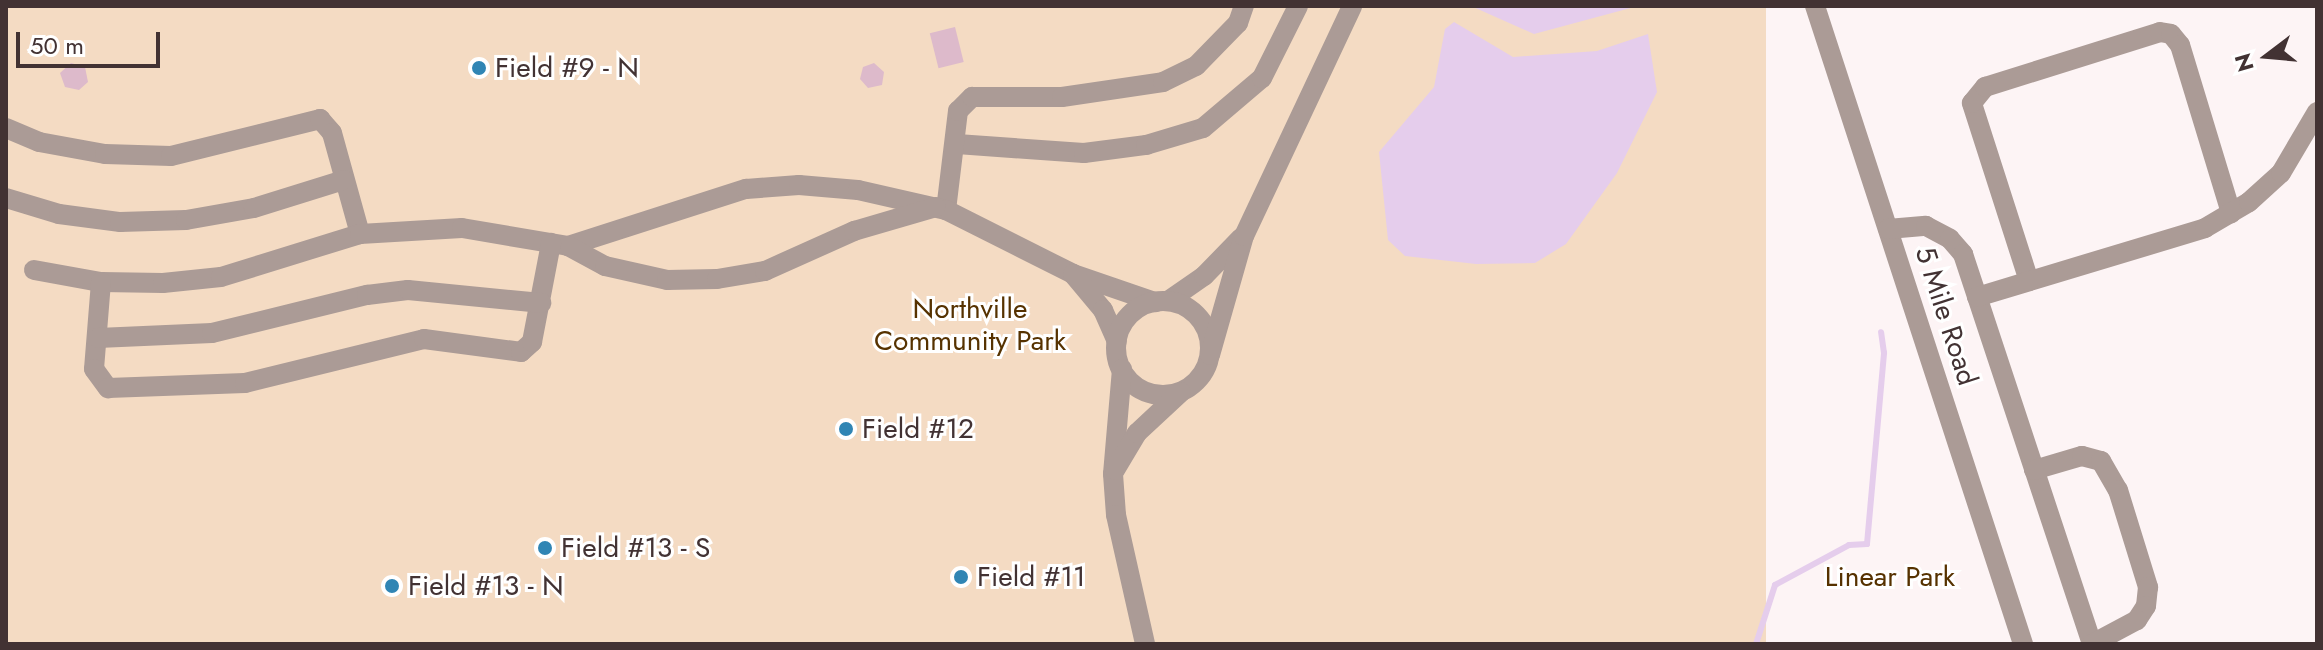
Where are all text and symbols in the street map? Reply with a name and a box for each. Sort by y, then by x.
scale bar [20,16,164,66]
north arrow [2227,16,2307,96]
text: 50 m [30,28,84,63]
text: N [2226,50,2262,75]
place label: Field #9 - N [495,51,639,85]
marker: Field #9 - N [470,59,488,77]
street label: 5 Mile Road [1908,242,1984,390]
park label: Northville Community Park [874,292,1066,358]
place label: Field #12 [862,412,974,446]
marker: Field #12 [837,420,855,438]
place label: Field #13 - S [561,531,710,565]
marker: Field #13 - S [536,539,554,557]
place label: Field #11 [977,560,1086,594]
park label: Linear Park [1825,560,1955,594]
marker: Field #11 [952,568,970,586]
place label: Field #13 - N [408,569,564,603]
marker: Field #13 - N [383,577,401,595]

